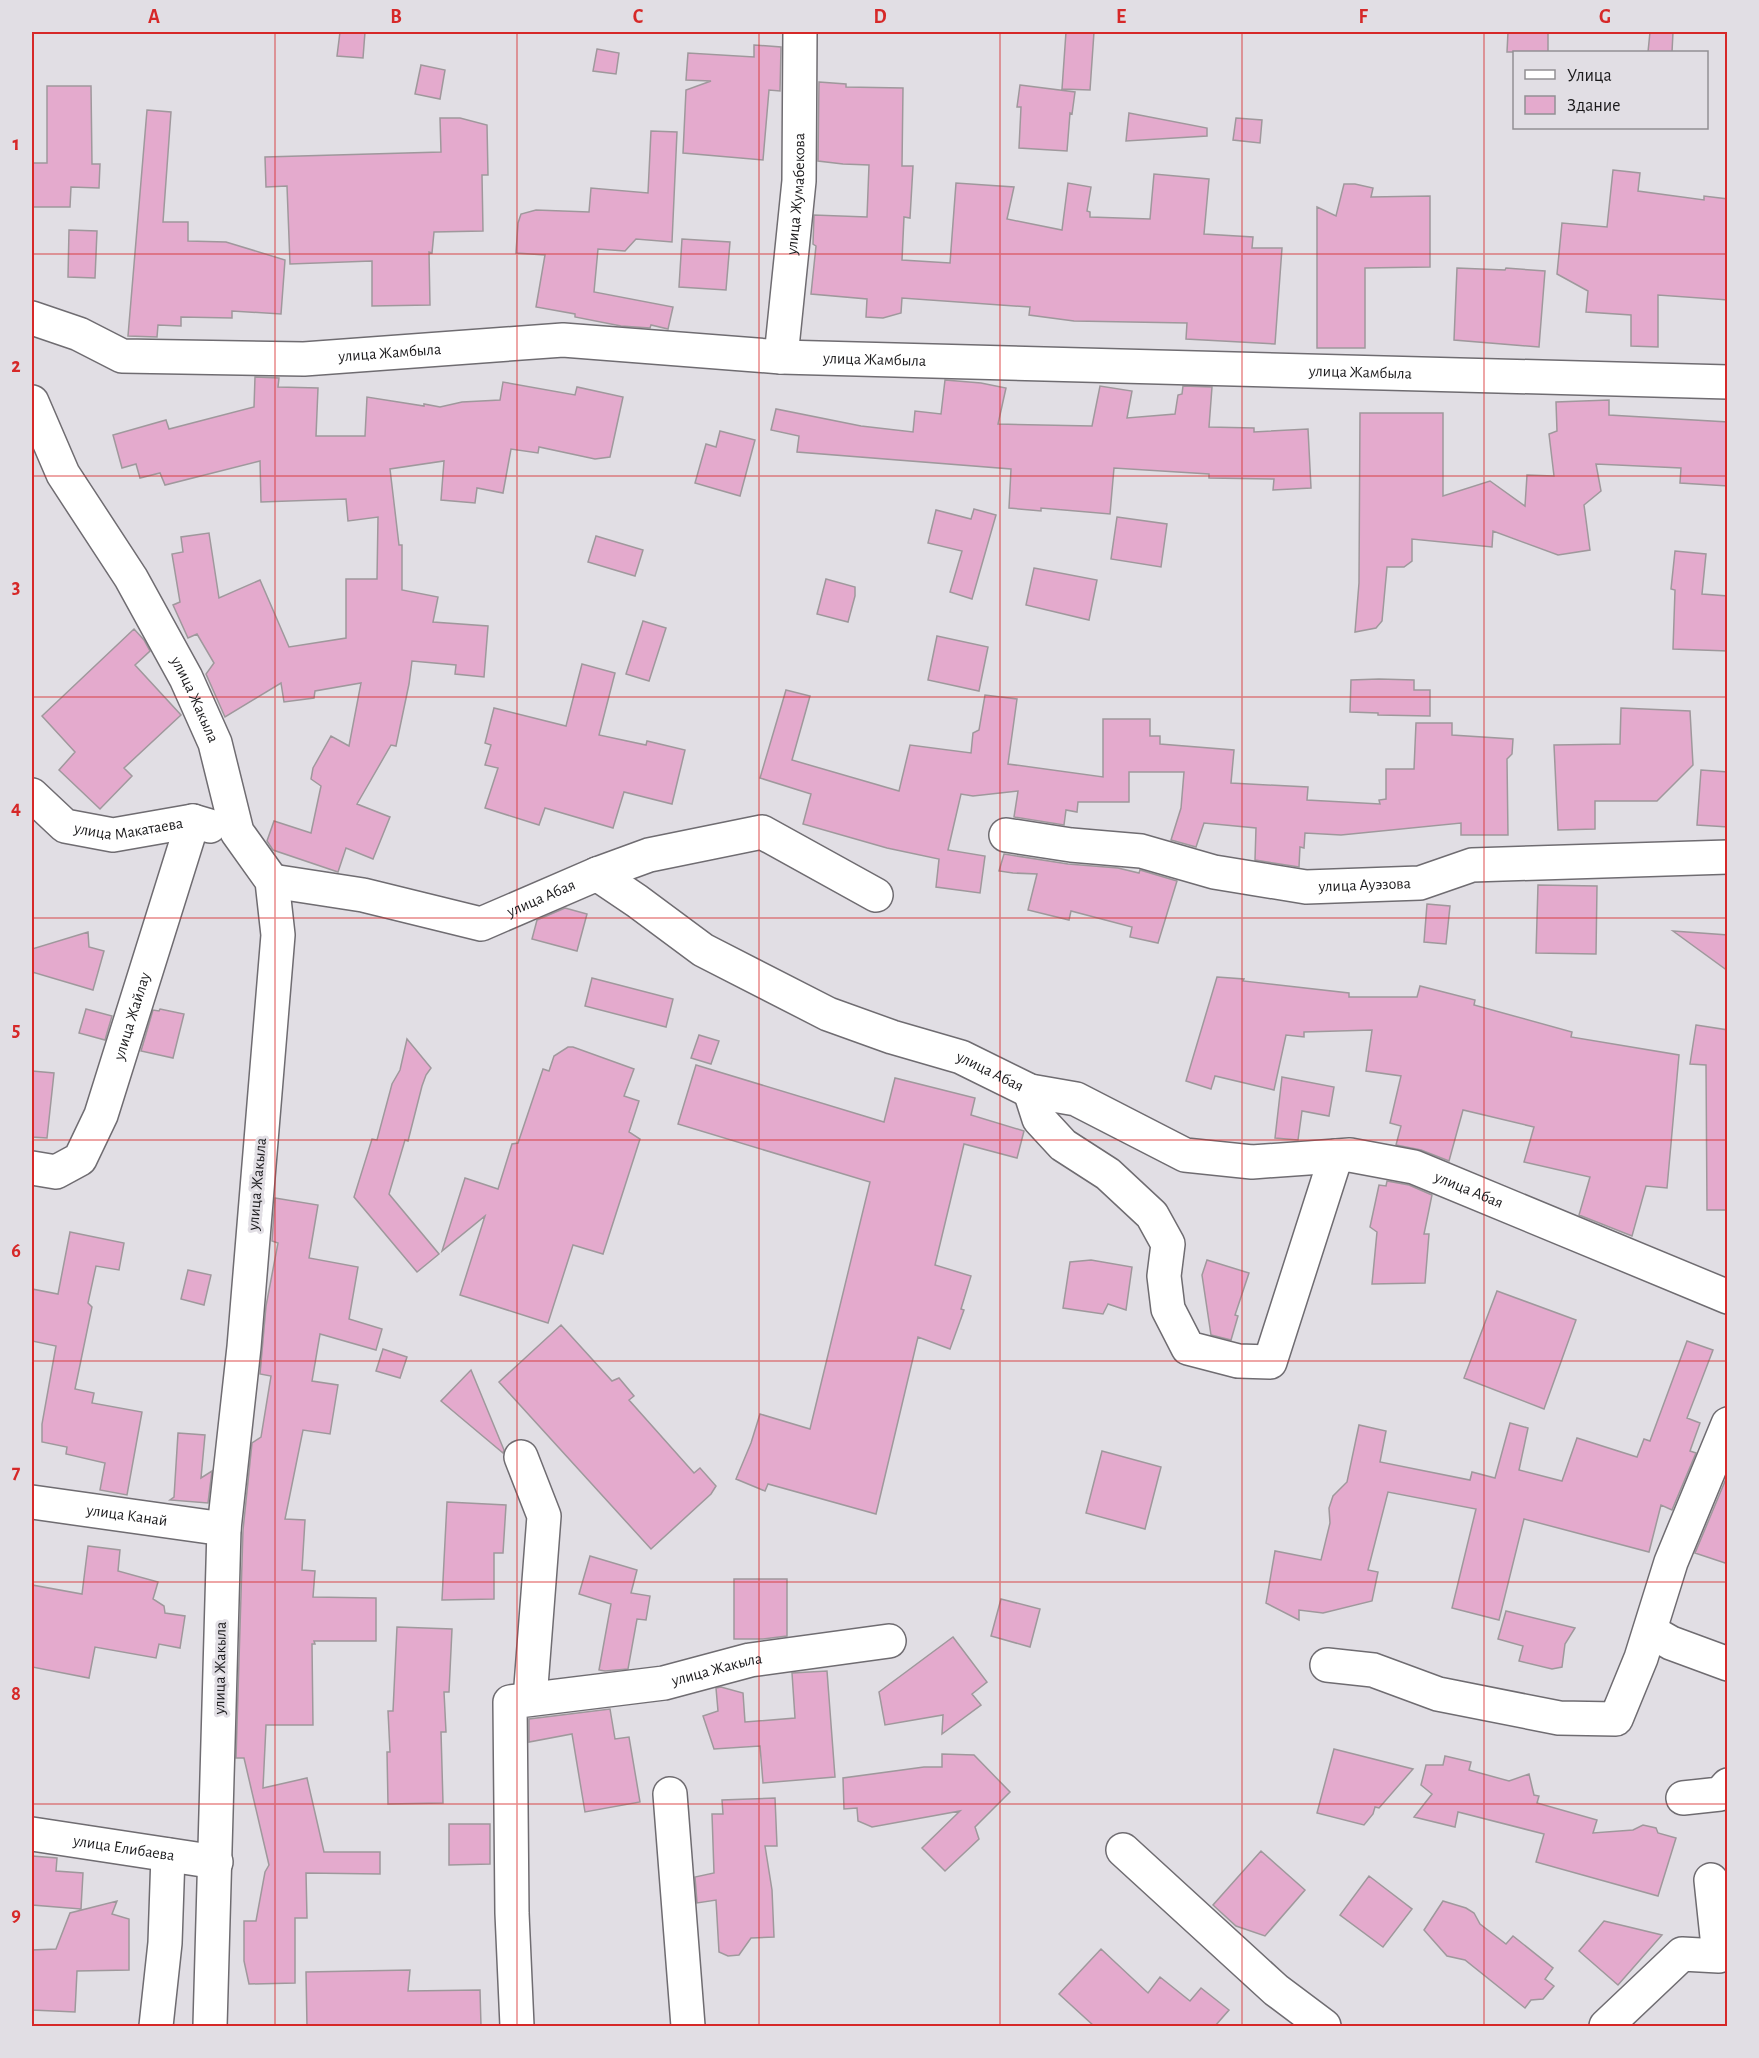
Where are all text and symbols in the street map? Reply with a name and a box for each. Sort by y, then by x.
text: A [148,7,160,27]
text: B [390,7,402,27]
text: C [633,7,644,27]
text: D [873,7,887,27]
text: E [1116,7,1126,27]
text: F [1358,7,1368,27]
text: G [1599,7,1611,27]
legend [1513,51,1708,129]
text: Улица [1567,67,1612,85]
text: Здание [1567,97,1621,115]
street label: улица Жумабекова [783,133,807,257]
text: 1 [12,134,20,154]
street label: улица Жамбыла [337,341,442,366]
street label: улица Жамбыла [822,350,926,369]
text: 2 [11,356,21,376]
street label: улица Жамбыла [1308,363,1412,382]
text: 3 [12,577,20,597]
street label: улица Жакыла [166,653,222,745]
text: 4 [11,798,21,818]
street label: улица Макатаева [72,815,184,843]
street label: улица Ауэзова [1317,875,1411,896]
street label: улица Абая [504,876,578,921]
street label: улица Жайлау [110,970,154,1063]
text: 5 [12,1020,20,1040]
street label: улица Абая [954,1048,1026,1095]
street label: улица Жакыла [245,1137,270,1232]
street label: улица Абая [1431,1168,1506,1211]
text: 6 [11,1241,21,1261]
text: 7 [12,1462,21,1482]
street label: улица Канай [85,1502,168,1529]
street label: улица Жакыла [211,1621,230,1716]
street label: улица Жакыла [669,1650,763,1690]
text: 8 [11,1684,21,1704]
street label: улица Елибаева [71,1832,176,1864]
text: 9 [11,1905,21,1925]

